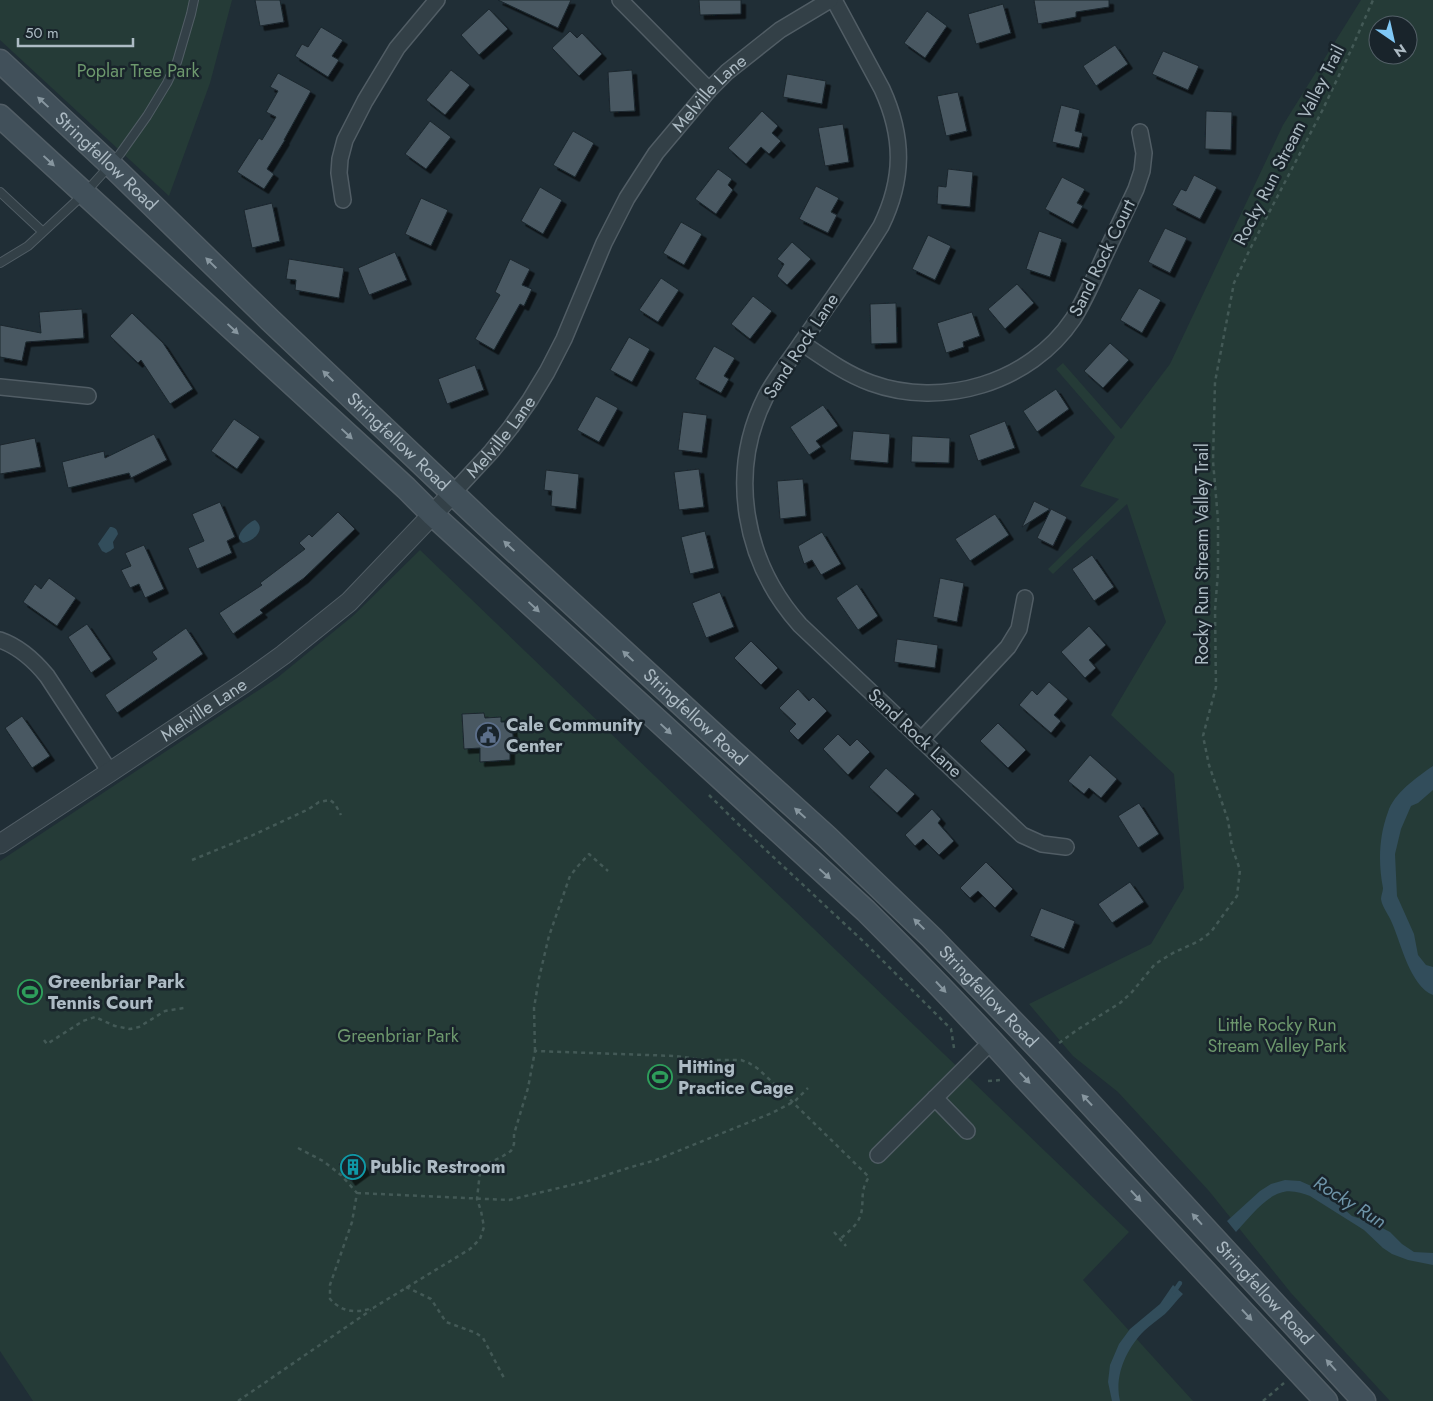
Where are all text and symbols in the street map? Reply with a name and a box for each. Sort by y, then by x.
scale bar [18,15,132,47]
north arrow [1368,15,1418,65]
text: 50 m [25,22,59,44]
text: N [1390,39,1410,62]
street label: Rocky Run Stream Valley Trail [1227,40,1351,250]
street label: Melville Lane [666,48,752,138]
park label: Poplar Tree Park [77,58,199,84]
one-way arrow [38,96,50,108]
street label: Stringfellow Road [49,106,164,217]
one-way arrow [42,155,55,166]
street label: Sand Rock Court [1062,194,1142,321]
one-way arrow [206,257,218,269]
street label: Sand Rock Lane [757,288,845,404]
one-way arrow [227,323,239,335]
one-way arrow [323,370,335,382]
street label: Stringfellow Road [341,386,456,497]
street label: Melville Lane [460,390,542,484]
one-way arrow [341,428,353,440]
street label: Rocky Run Stream Valley Trail [1189,443,1215,665]
one-way arrow [503,540,515,552]
one-way arrow [527,601,539,613]
one-way arrow [623,650,635,662]
street label: Stringfellow Road [637,662,753,772]
street label: Melville Lane [155,671,252,748]
street label: Sand Rock Lane [862,682,968,784]
place label: Cale Community Center [506,712,643,759]
public building icon: Cale Community Center [475,722,501,748]
one-way arrow [660,723,672,735]
one-way arrow [795,807,807,819]
one-way arrow [818,868,830,880]
one-way arrow [913,918,925,930]
street label: Stringfellow Road [933,939,1044,1053]
place label: Greenbriar Park Tennis Court [48,969,186,1016]
sports icon: Greenbriar Park Tennis Court [17,979,43,1005]
one-way arrow [935,981,947,993]
park label: Little Rocky Run Stream Valley Park [1208,1012,1347,1059]
park label: Greenbriar Park [337,1023,459,1049]
place label: Hitting Practice Cage [678,1054,794,1101]
sports icon: Hitting Practice Cage [647,1064,673,1090]
one-way arrow [1019,1071,1031,1083]
one-way arrow [1081,1094,1093,1106]
building icon: Public Restroom [340,1154,366,1180]
place label: Public Restroom [370,1154,505,1180]
water label: Rocky Run [1308,1169,1392,1235]
one-way arrow [1130,1190,1142,1202]
one-way arrow [1191,1214,1203,1226]
street label: Stringfellow Road [1209,1235,1319,1351]
one-way arrow [1241,1309,1253,1321]
one-way arrow [1325,1359,1337,1371]

